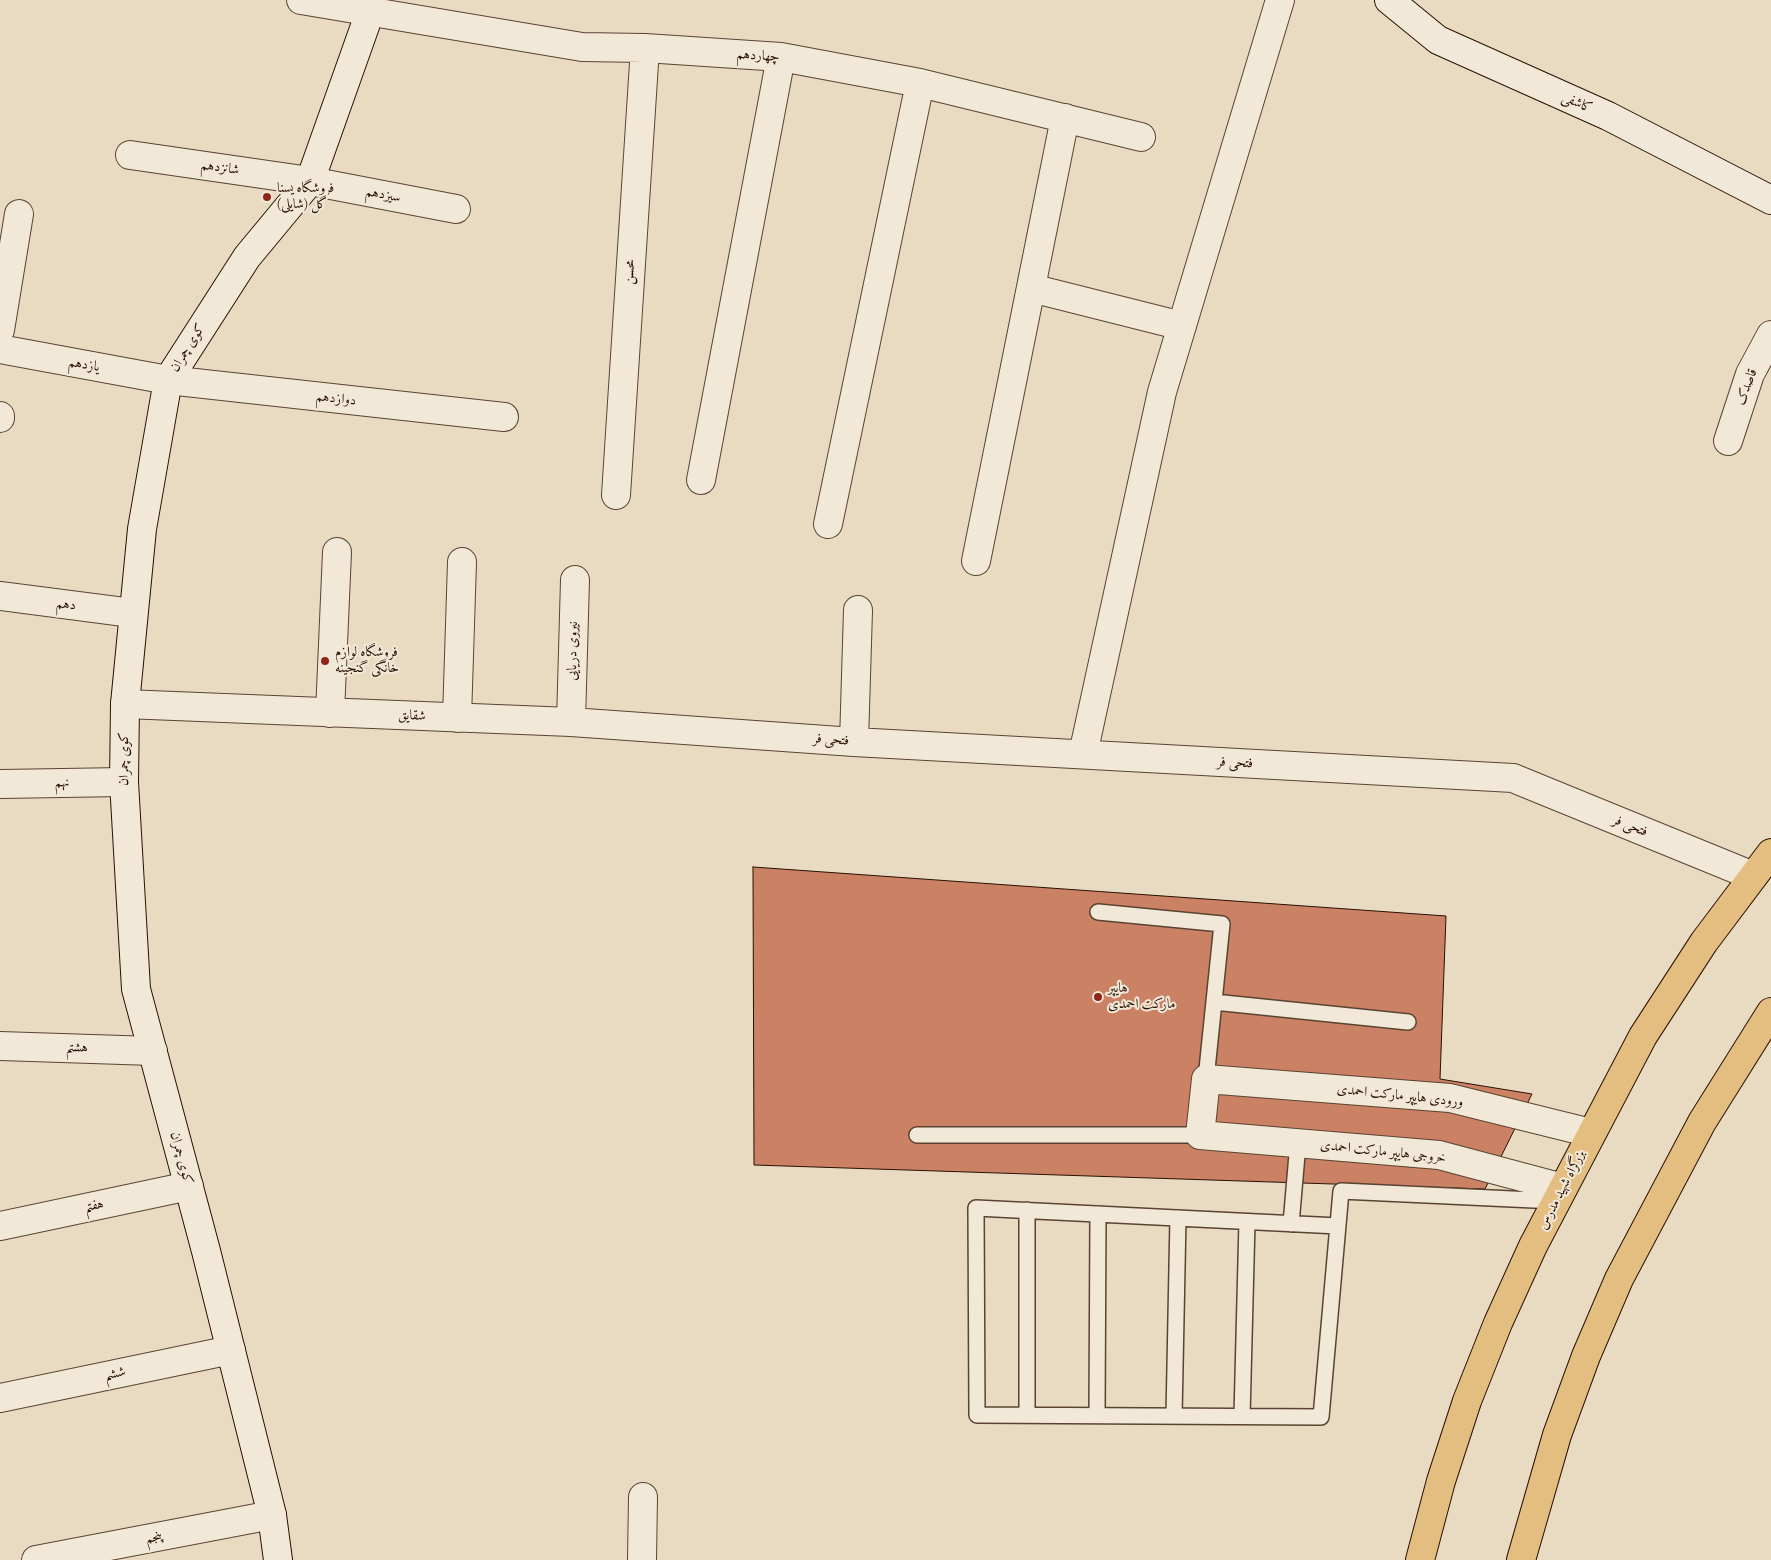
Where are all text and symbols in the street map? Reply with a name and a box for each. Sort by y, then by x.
street label: چهاردهم [736,46,780,66]
street label: کاشفی [1559,89,1595,117]
street label: شانزدهم [200,157,240,179]
place label: فروشگاه یسنا گل (شایلی) [277,181,334,213]
street label: سیزدهم [364,183,402,207]
marker: فروشگاه یسنا گل (شایلی) [261,191,273,203]
street label: محسن [621,259,639,285]
street label: کوی چمران [167,321,209,375]
street label: یازدهم [67,354,101,376]
street label: قاصدک [1732,366,1762,408]
street label: دوازدهم [315,389,357,409]
street label: دهم [55,595,77,615]
street label: نیروی دریایی [564,621,582,681]
place label: فروشگاه لوازم خانگی گنجینه [335,645,399,678]
marker: فروشگاه لوازم خانگی گنجینه [319,655,331,667]
street label: شقایق [398,707,426,725]
street label: فتحی فر [812,730,850,750]
street label: کوی چمران [117,732,133,786]
street label: فتحی فر [1216,754,1254,772]
street label: نهم [54,774,70,792]
street label: فتحی فر [1610,811,1650,841]
place label: هایپر مارکت احمدی [1108,981,1175,1014]
marker: هایپر مارکت احمدی [1092,991,1104,1003]
street label: هشتم [66,1039,88,1057]
street label: ورودی هایپر مارکت احمدی [1336,1081,1464,1111]
street label: کوی چمران [166,1130,196,1186]
street label: خروجی هایپر مارکت احمدی [1319,1137,1447,1167]
street label: بزرگراه شهید مدرس [1535,1147,1589,1233]
street label: هفتم [83,1196,105,1216]
street label: ششم [103,1364,127,1384]
street label: پنجم [144,1528,164,1548]

